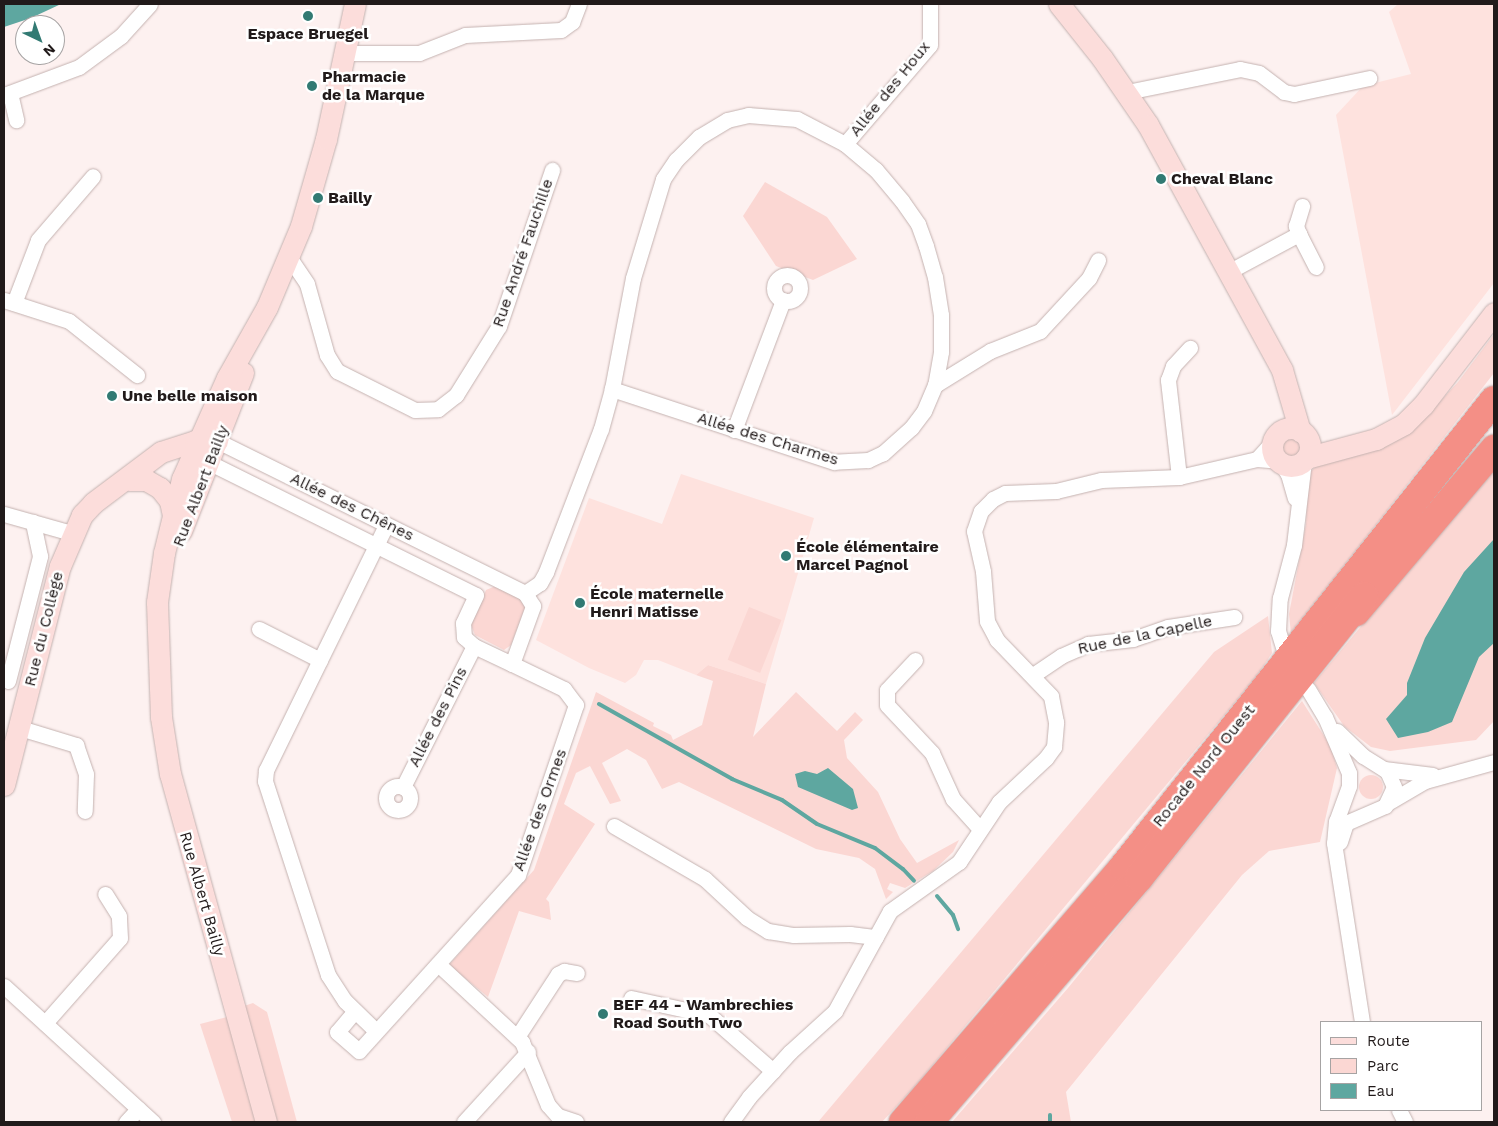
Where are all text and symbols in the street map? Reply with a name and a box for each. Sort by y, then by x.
marker: Espace Bruegel [302,10,314,22]
north arrow [15,15,65,65]
place label: Espace Bruegel [247,24,369,44]
street label: Allée des Houx [846,37,934,141]
text: N [40,41,59,60]
place label: Pharmacie de la Marque [322,67,425,105]
marker: Pharmacie de la Marque [306,80,318,92]
place label: Cheval Blanc [1171,169,1273,189]
marker: Cheval Blanc [1155,173,1167,185]
street label: Rue André Fauchille [488,176,558,330]
place label: Bailly [328,188,372,208]
marker: Bailly [312,192,324,204]
place label: Une belle maison [122,386,258,406]
marker: Une belle maison [106,390,118,402]
street label: Allée des Charmes [695,408,841,470]
street label: Rue Albert Bailly [169,422,233,550]
street label: Allée des Chênes [287,469,417,545]
place label: École élémentaire Marcel Pagnol [796,537,939,575]
marker: École élémentaire Marcel Pagnol [780,550,792,562]
street label: Rue du Collège [20,570,68,688]
place label: École maternelle Henri Matisse [590,584,724,622]
marker: École maternelle Henri Matisse [574,597,586,609]
street label: Rue de la Capelle [1076,611,1214,659]
street label: Allée des Pins [405,664,471,770]
street label: Rocade Nord Ouest [1149,701,1259,831]
street label: Allée des Ormes [509,746,571,874]
street label: Rue Albert Bailly [175,829,229,959]
place label: BEF 44 - Wambrechies Road South Two [613,995,794,1033]
marker: BEF 44 - Wambrechies Road South Two [597,1008,609,1020]
legend [1320,1021,1483,1111]
text: Route [1367,1032,1410,1050]
text: Parc [1367,1057,1399,1075]
text: Eau [1367,1082,1394,1100]

